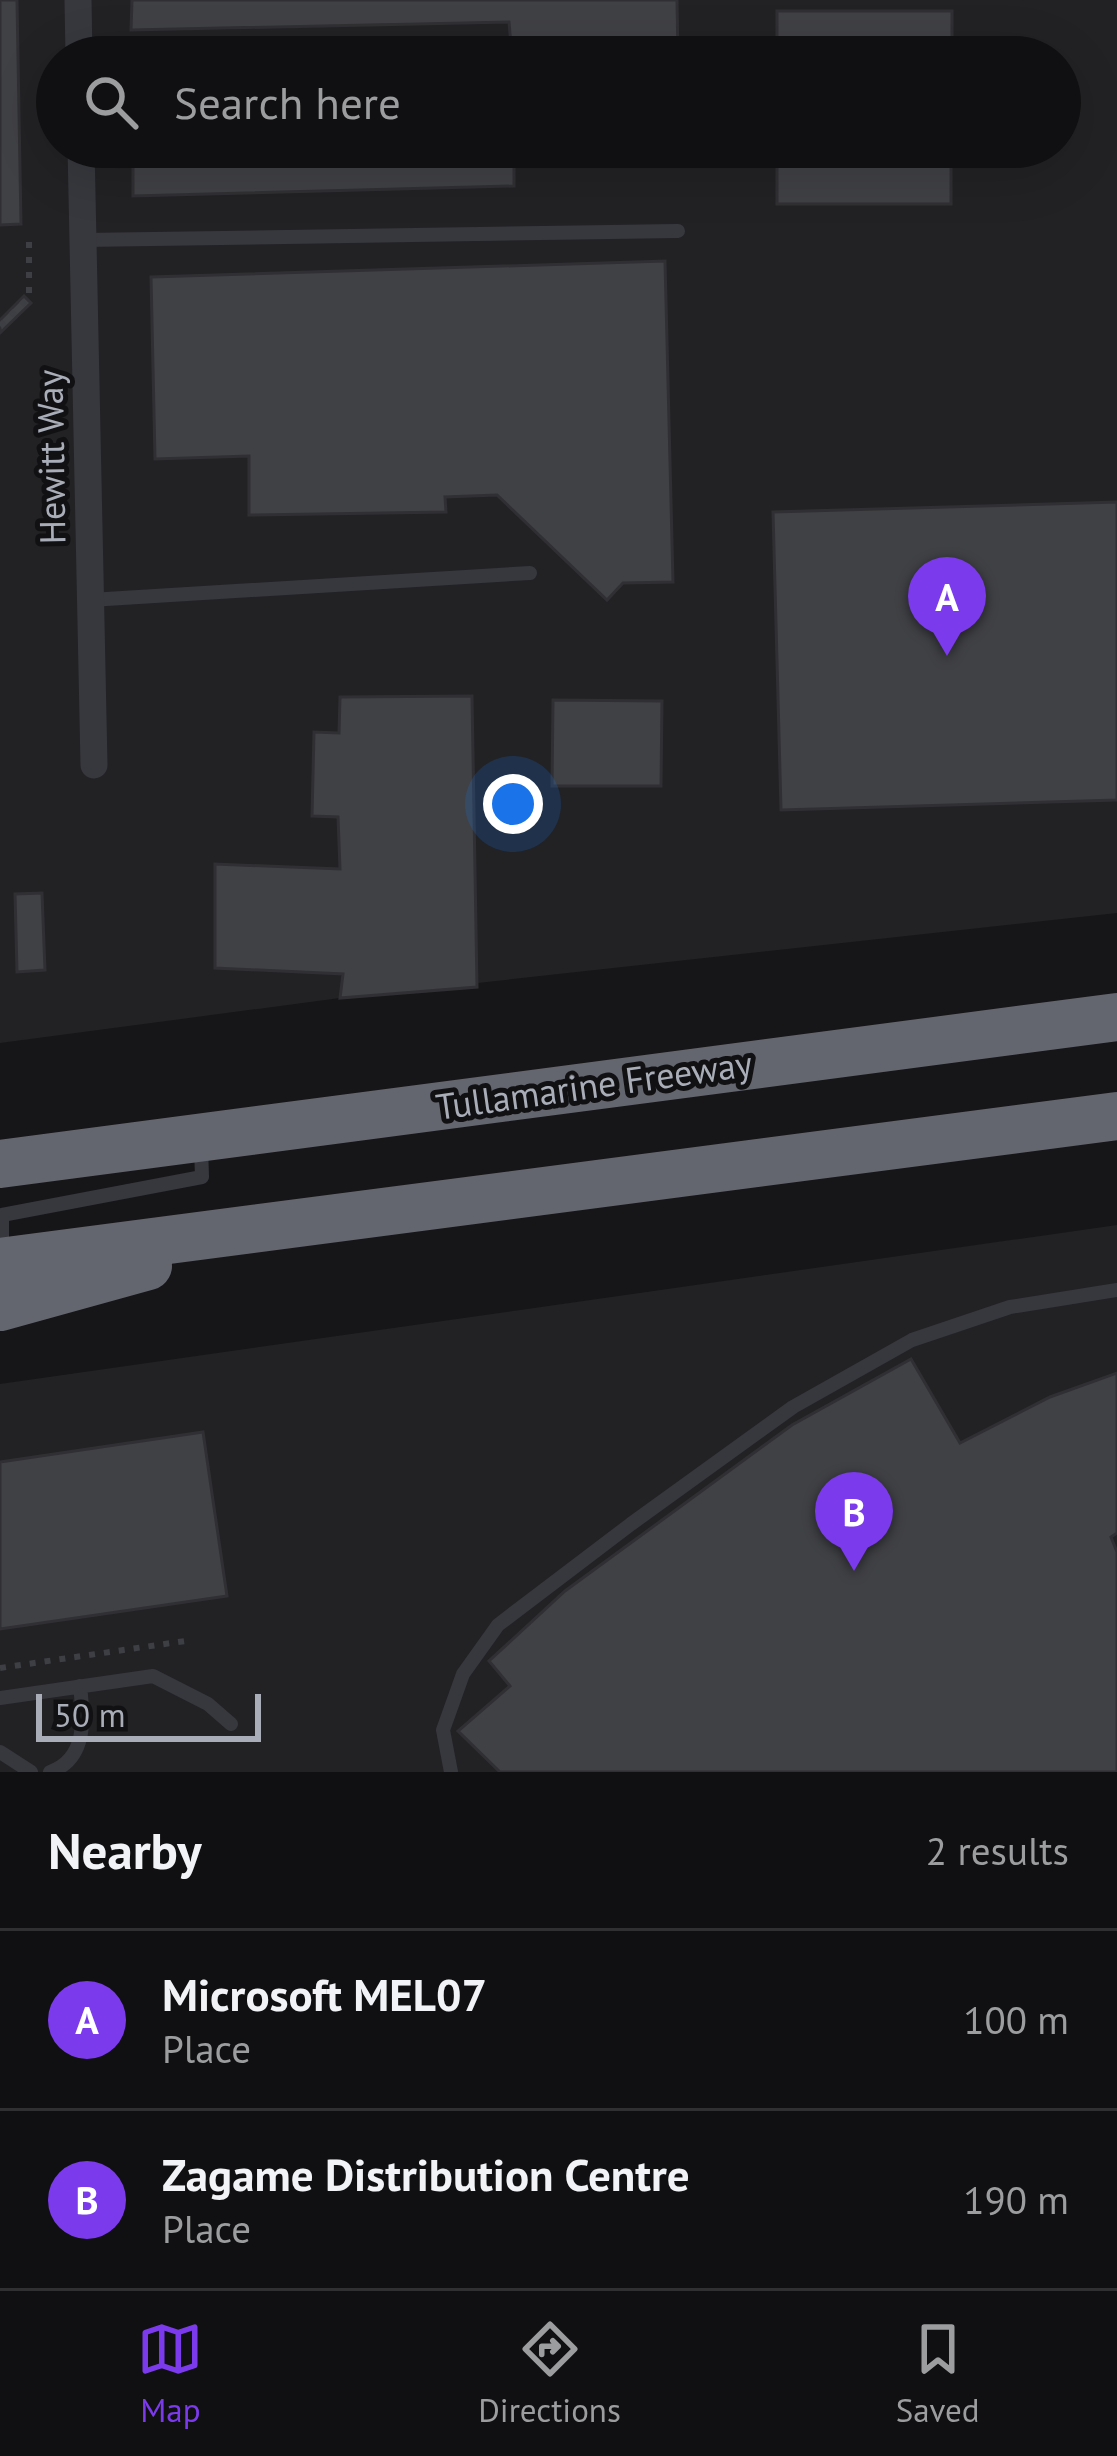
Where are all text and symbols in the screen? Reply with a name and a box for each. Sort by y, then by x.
search box [36,36,1081,168]
icon: search [78,69,144,135]
text: Search here [174,73,401,131]
street label: Hewitt Way [25,369,76,545]
pin: A [908,557,986,656]
your location [483,774,543,834]
street label: Tullamarine Freeway [433,1039,755,1130]
pin: B [815,1472,893,1571]
scale bar [36,1688,261,1741]
text: 50 m [54,1693,126,1736]
text: Nearby [48,1817,202,1883]
text: 2 results [926,1825,1069,1876]
text: Microsoft MEL07 [162,1965,487,2023]
text: A [75,1994,99,2045]
text: 100 m [963,1994,1069,2045]
text: Place [162,2023,251,2074]
text: Zagame Distribution Centre [162,2145,690,2203]
text: B [75,2174,99,2225]
text: 190 m [963,2174,1069,2225]
text: Place [162,2203,251,2254]
tab: Map [137,2316,203,2431]
tab: Directions [478,2316,621,2431]
tab: Saved [896,2316,980,2431]

